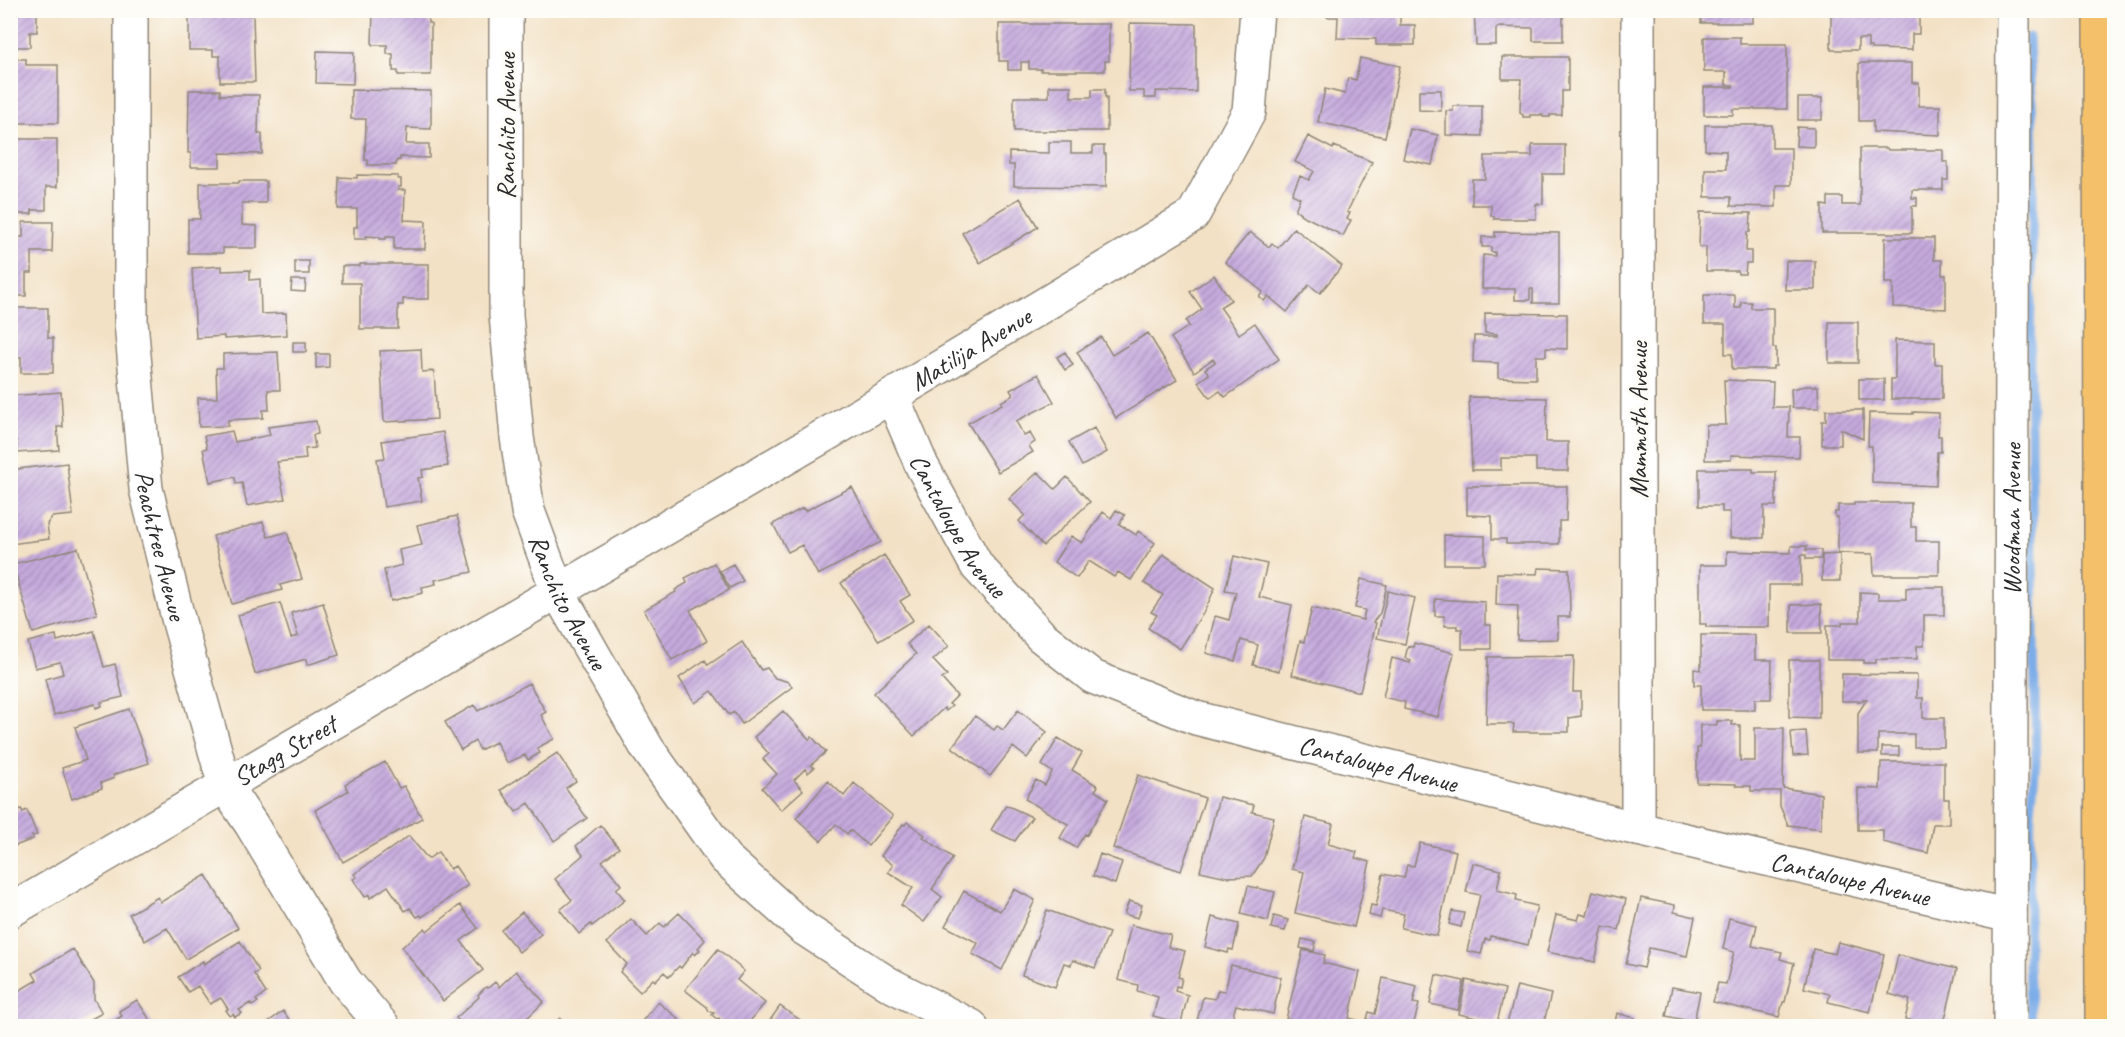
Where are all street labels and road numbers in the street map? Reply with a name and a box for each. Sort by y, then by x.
street label: Ranchito Avenue [490,51,523,199]
street label: Matilija Avenue [904,298,1039,398]
street label: Mammoth Avenue [1622,340,1655,498]
street label: Woodman Avenue [1995,442,2028,595]
street label: Cantaloupe Avenue [902,449,1015,605]
street label: Peachtree Avenue [128,470,195,626]
street label: Ranchito Avenue [522,530,616,677]
street label: Stagg Street [227,706,345,794]
street label: Cantaloupe Avenue [1296,728,1462,800]
street label: Cantaloupe Avenue [1768,844,1935,914]

